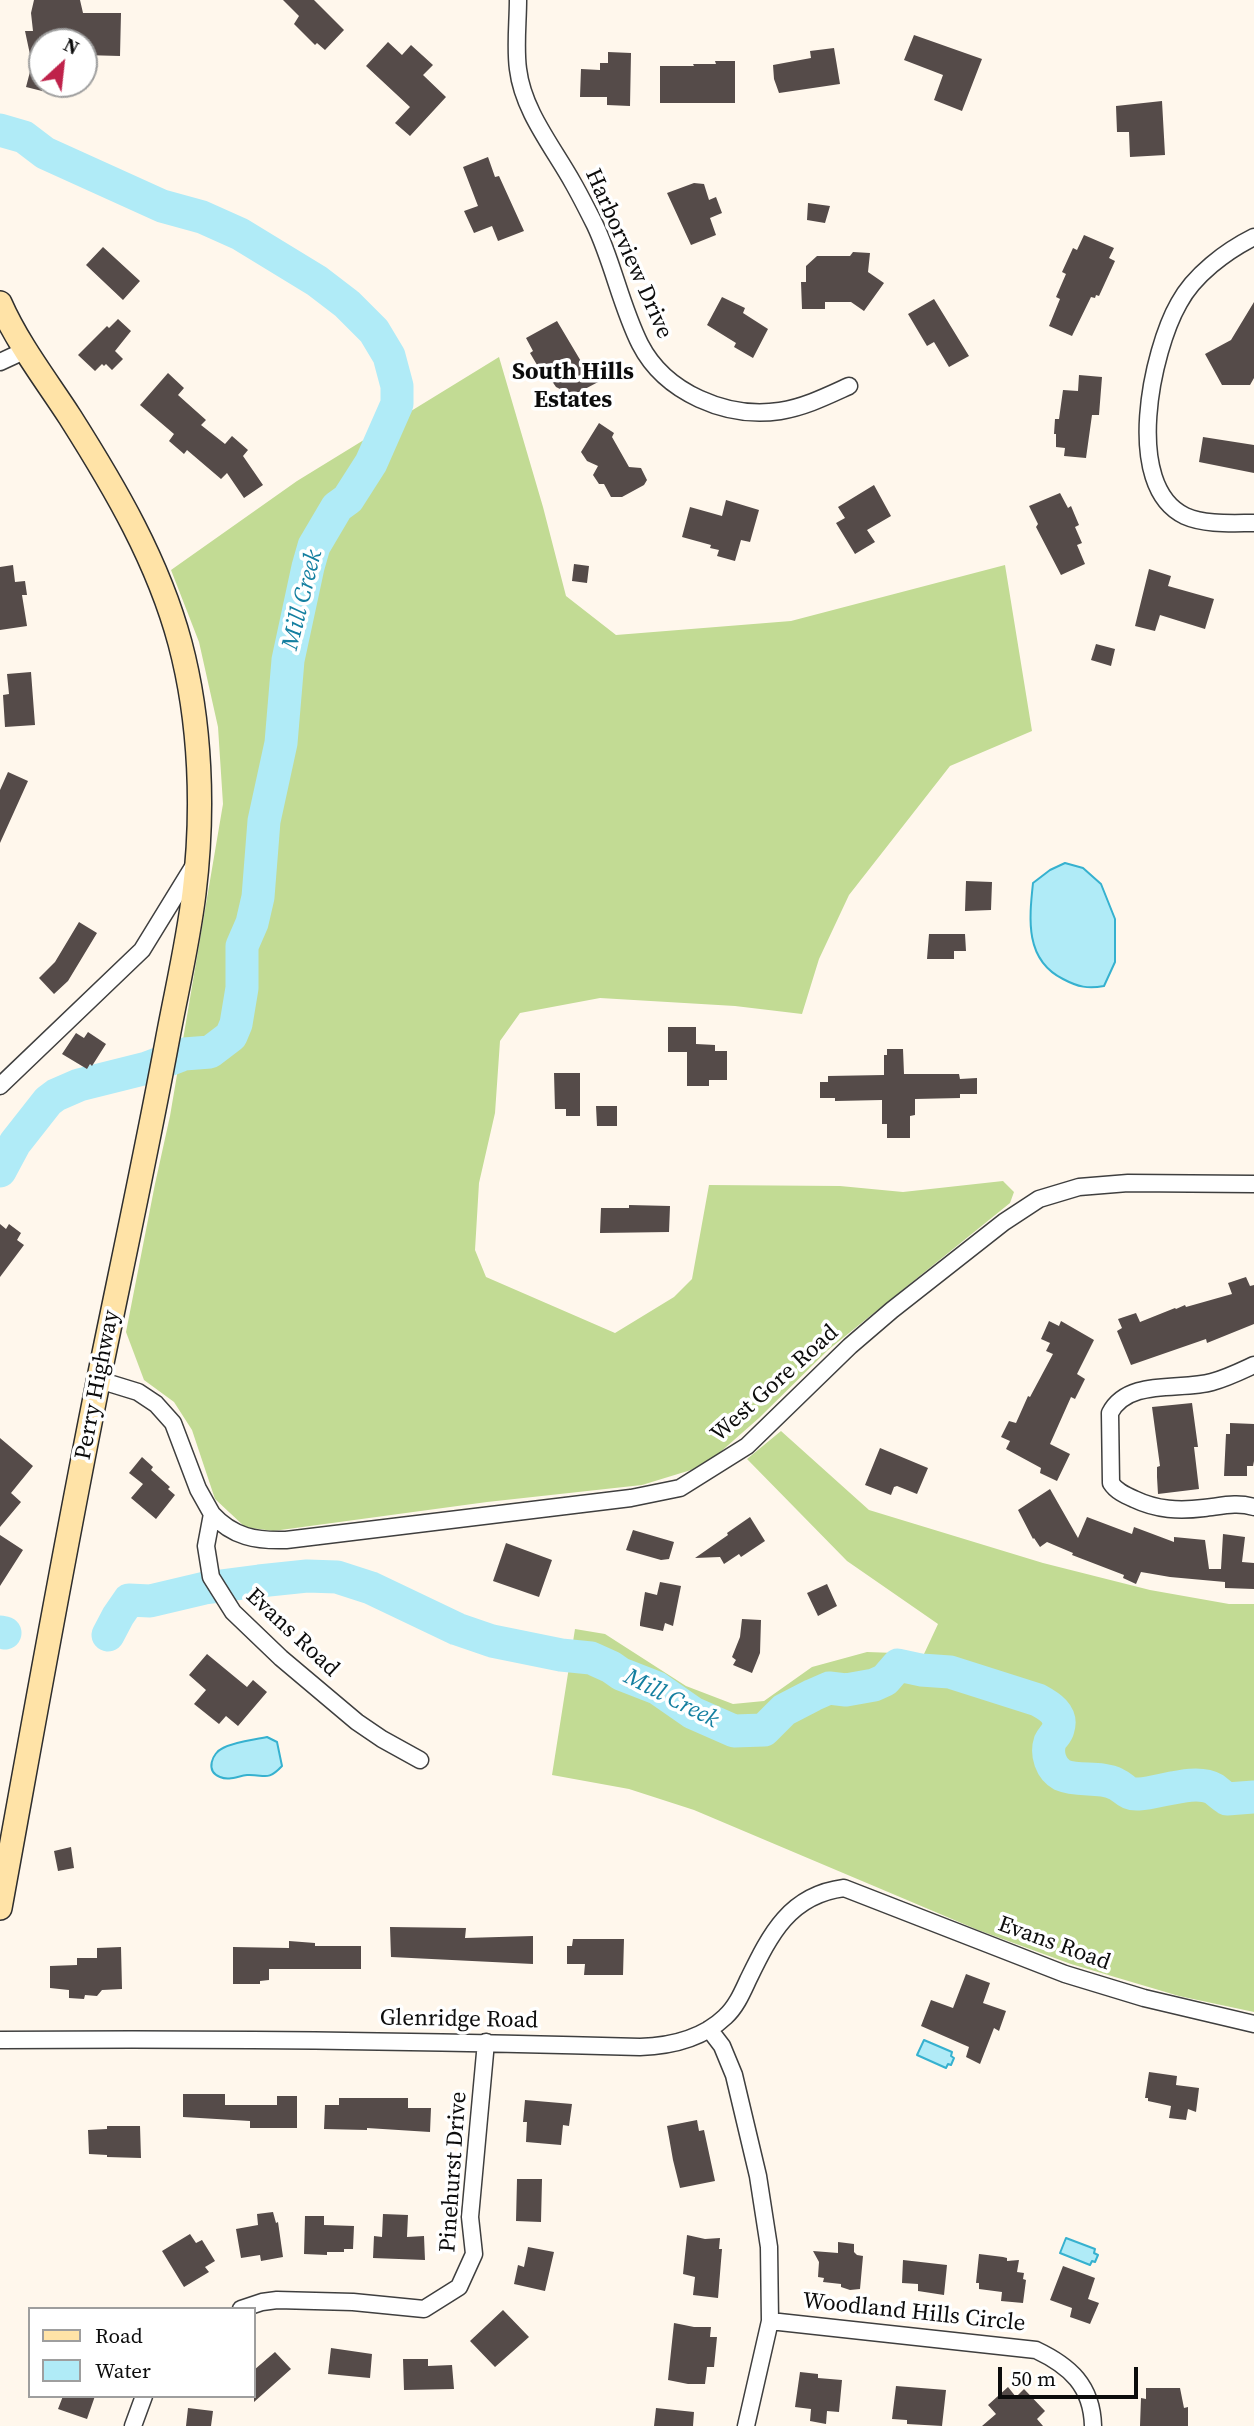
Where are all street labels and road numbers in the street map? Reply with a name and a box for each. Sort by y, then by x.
street label: Harborview Drive [578,165,678,343]
street label: Perry Highway [70,1308,126,1462]
street label: West Gore Road [706,1320,844,1448]
street label: Evans Road [240,1583,344,1683]
street label: Evans Road [994,1911,1114,1977]
street label: Glenridge Road [380,2005,538,2035]
street label: Pinehurst Drive [435,2091,473,2253]
street label: Woodland Hills Circle [801,2288,1027,2338]

